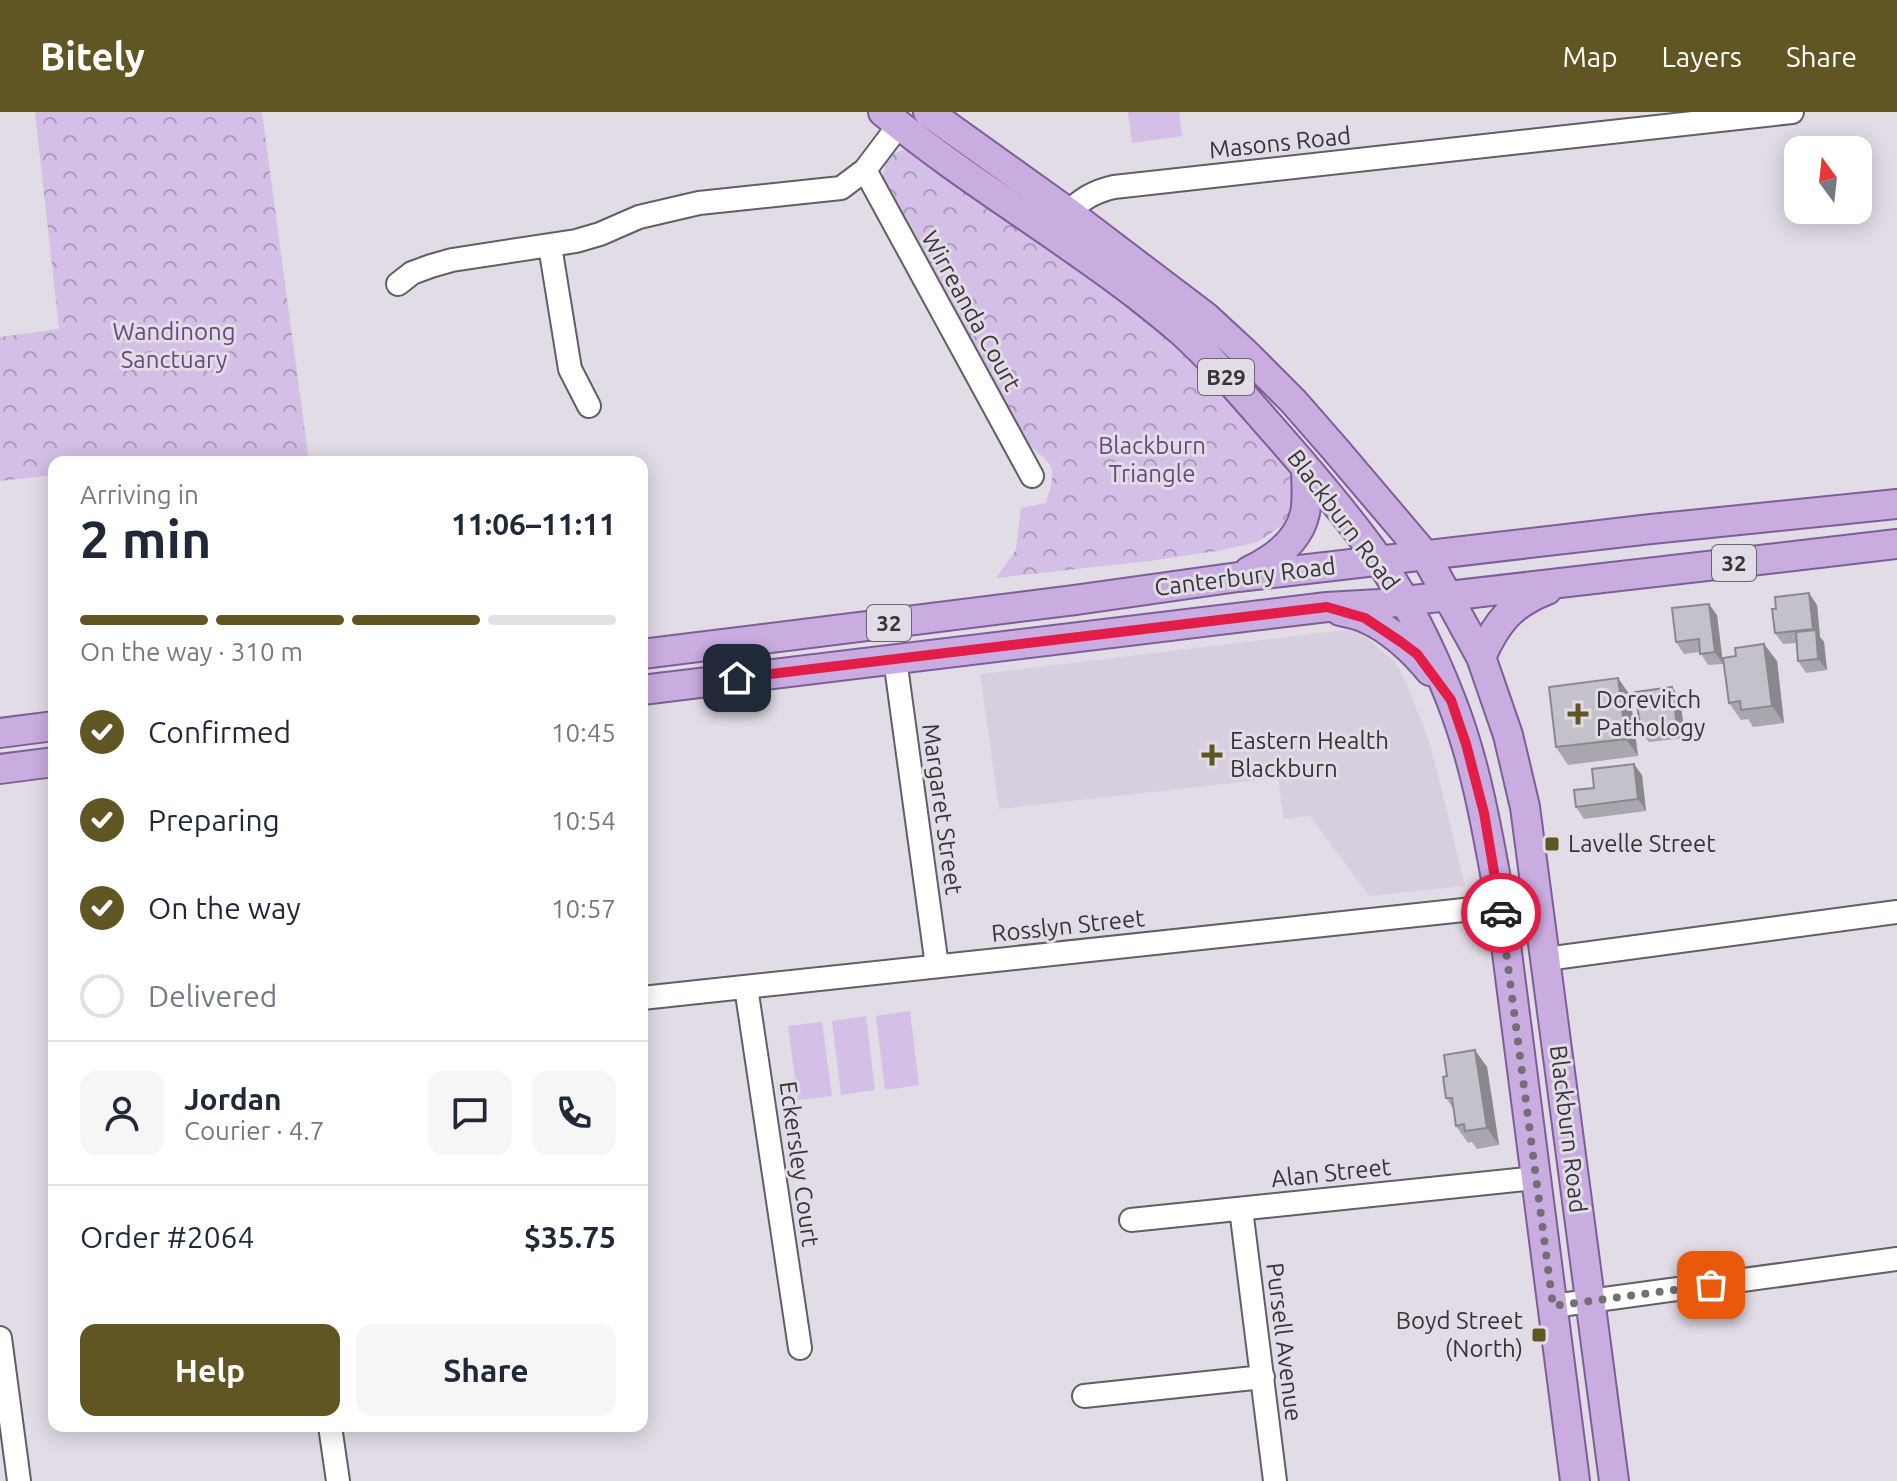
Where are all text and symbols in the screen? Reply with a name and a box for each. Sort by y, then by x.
text: Bitely [40,35,145,77]
text: Map [1562,41,1618,72]
text: Layers [1662,41,1742,72]
text: Share [1786,41,1857,72]
street label: Masons Road [1208,122,1352,163]
north arrow [1784,136,1872,224]
map controls [1784,136,1872,224]
street label: Wirreanda Court [916,226,1027,396]
park label: Wandinong Sanctuary [113,318,235,373]
road number: B29 [1198,359,1254,395]
park label: Blackburn Triangle [1098,432,1206,487]
street label: Blackburn Road [1282,444,1405,595]
text: Arriving in [80,480,199,509]
text: 11:06–11:11 [451,507,616,541]
text: 2 min [80,510,211,568]
road number: 32 [1712,545,1756,581]
street label: Canterbury Road [1153,552,1337,601]
road number: 32 [867,605,911,641]
text: On the way · 310 m [80,637,303,666]
pin [703,644,771,712]
icon: home [715,656,759,700]
place label: Dorevitch Pathology [1596,686,1706,741]
marker: Dorevitch Pathology [1567,703,1589,725]
icon: check [80,710,124,754]
text: Confirmed [148,715,291,749]
text: 10:45 [551,718,616,747]
street label: Margaret Street [917,722,968,897]
place label: Eastern Health Blackburn [1230,727,1389,782]
marker: Eastern Health Blackburn [1201,744,1223,766]
icon: check [80,798,124,842]
text: Preparing [148,803,280,837]
text: 10:54 [551,806,616,835]
place label: Lavelle Street [1568,830,1716,857]
marker: Lavelle Street [1543,835,1561,853]
courier [1461,873,1541,953]
icon: check [80,886,124,930]
text: On the way [148,891,301,925]
icon: car [1479,891,1523,935]
text: 10:57 [551,894,616,923]
street label: Rosslyn Street [990,904,1146,947]
text: Delivered [148,979,277,1013]
street label: Blackburn Road [1545,1044,1592,1214]
button: person [80,1071,164,1155]
button: chat [428,1071,512,1155]
button: phone [532,1071,616,1155]
street label: Eckersley Court [775,1080,825,1249]
text: Jordan [184,1082,282,1116]
text: Courier · 4.7 [184,1116,324,1145]
street label: Alan Street [1270,1153,1393,1192]
text: Order #2064 [80,1220,254,1254]
text: $35.75 [524,1220,616,1254]
pin [1677,1251,1745,1319]
street label: Pursell Avenue [1261,1261,1308,1423]
icon: bag [1689,1263,1733,1307]
place label: Boyd Street (North) [1396,1307,1524,1362]
button: Help [80,1324,340,1416]
button: Share [356,1324,616,1416]
marker: Boyd Street (North) [1530,1326,1548,1344]

